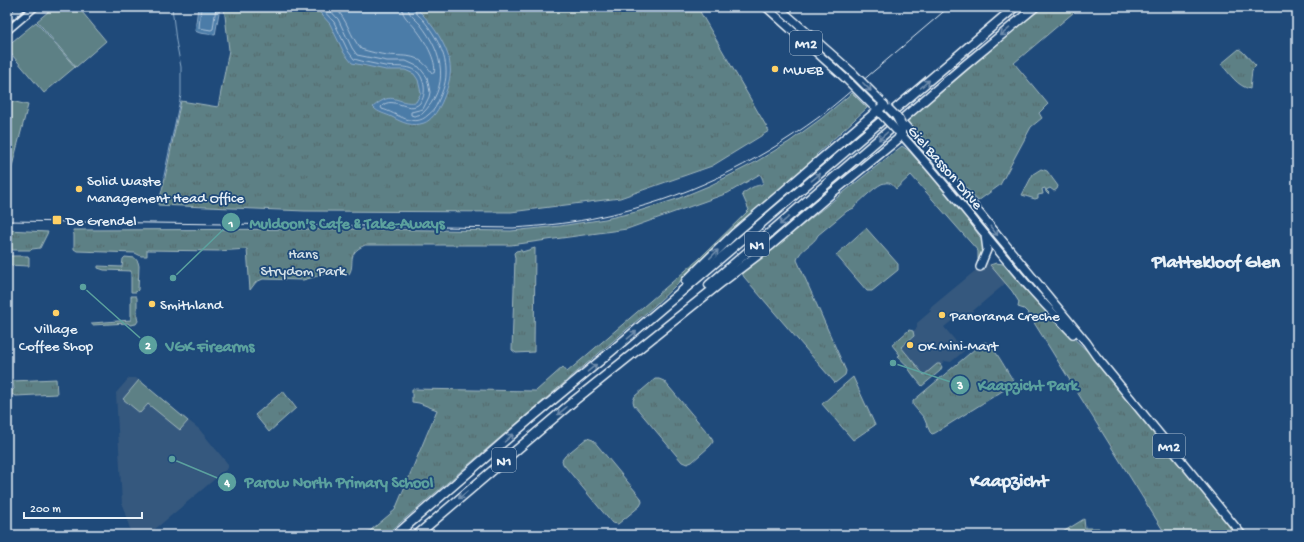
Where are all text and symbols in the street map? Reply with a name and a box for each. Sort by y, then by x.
one-way arrow [999,27,1010,36]
road number: M12 [790,31,822,55]
place label: MWEB [783,62,824,80]
marker: MWEB [770,64,780,74]
one-way arrow [920,79,930,88]
one-way arrow [862,82,872,92]
street label: Giel Basson Drive [903,123,986,214]
one-way arrow [877,132,888,141]
one-way arrow [811,172,822,181]
place label: Solid Waste Management Head Office [87,173,244,208]
marker: Solid Waste Management Head Office [74,184,84,194]
callout: Muldoon's Cafe & Take-Aways [221,208,452,236]
place label: De Grendel [65,213,137,231]
marker: De Grendel [51,214,63,226]
text: Muldoon's Cafe & Take-Aways [249,215,446,235]
one-way arrow [779,216,789,226]
text: 1 [228,218,234,232]
one-way arrow [990,226,999,236]
road number: N1 [745,232,769,256]
park label: Hans Strydom Park [260,246,347,281]
one-way arrow [709,249,719,258]
district label: Plattekloof Glen [1151,252,1281,275]
place label: Smithland [160,297,224,315]
marker: Smithland [147,299,157,309]
marker: Village Coffee Shop [51,308,61,318]
place label: Panorama Creche [949,308,1060,326]
marker: Panorama Creche [937,310,947,320]
place label: Village Coffee Shop [19,321,94,356]
one-way arrow [626,330,637,339]
callout: VGK Firearms [138,331,263,359]
place label: OK Mini-Mart [918,338,1000,356]
text: VGK Firearms [165,339,256,358]
text: 2 [145,340,151,354]
marker: OK Mini-Mart [905,340,915,350]
one-way arrow [587,363,598,372]
callout: Kaapzicht Park [950,371,1086,399]
text: Kaapzicht Park [977,378,1080,397]
text: 3 [956,380,963,394]
one-way arrow [557,406,567,416]
one-way arrow [503,433,514,442]
road number: M12 [1153,434,1185,458]
road number: N1 [492,448,516,472]
callout: Parow North Primary School [217,468,442,496]
district label: Kaapzicht [969,471,1050,494]
text: Parow North Primary School [244,475,434,494]
text: 4 [223,477,230,491]
one-way arrow [458,491,468,500]
scale bar [24,494,142,520]
text: 200 m [30,503,61,517]

